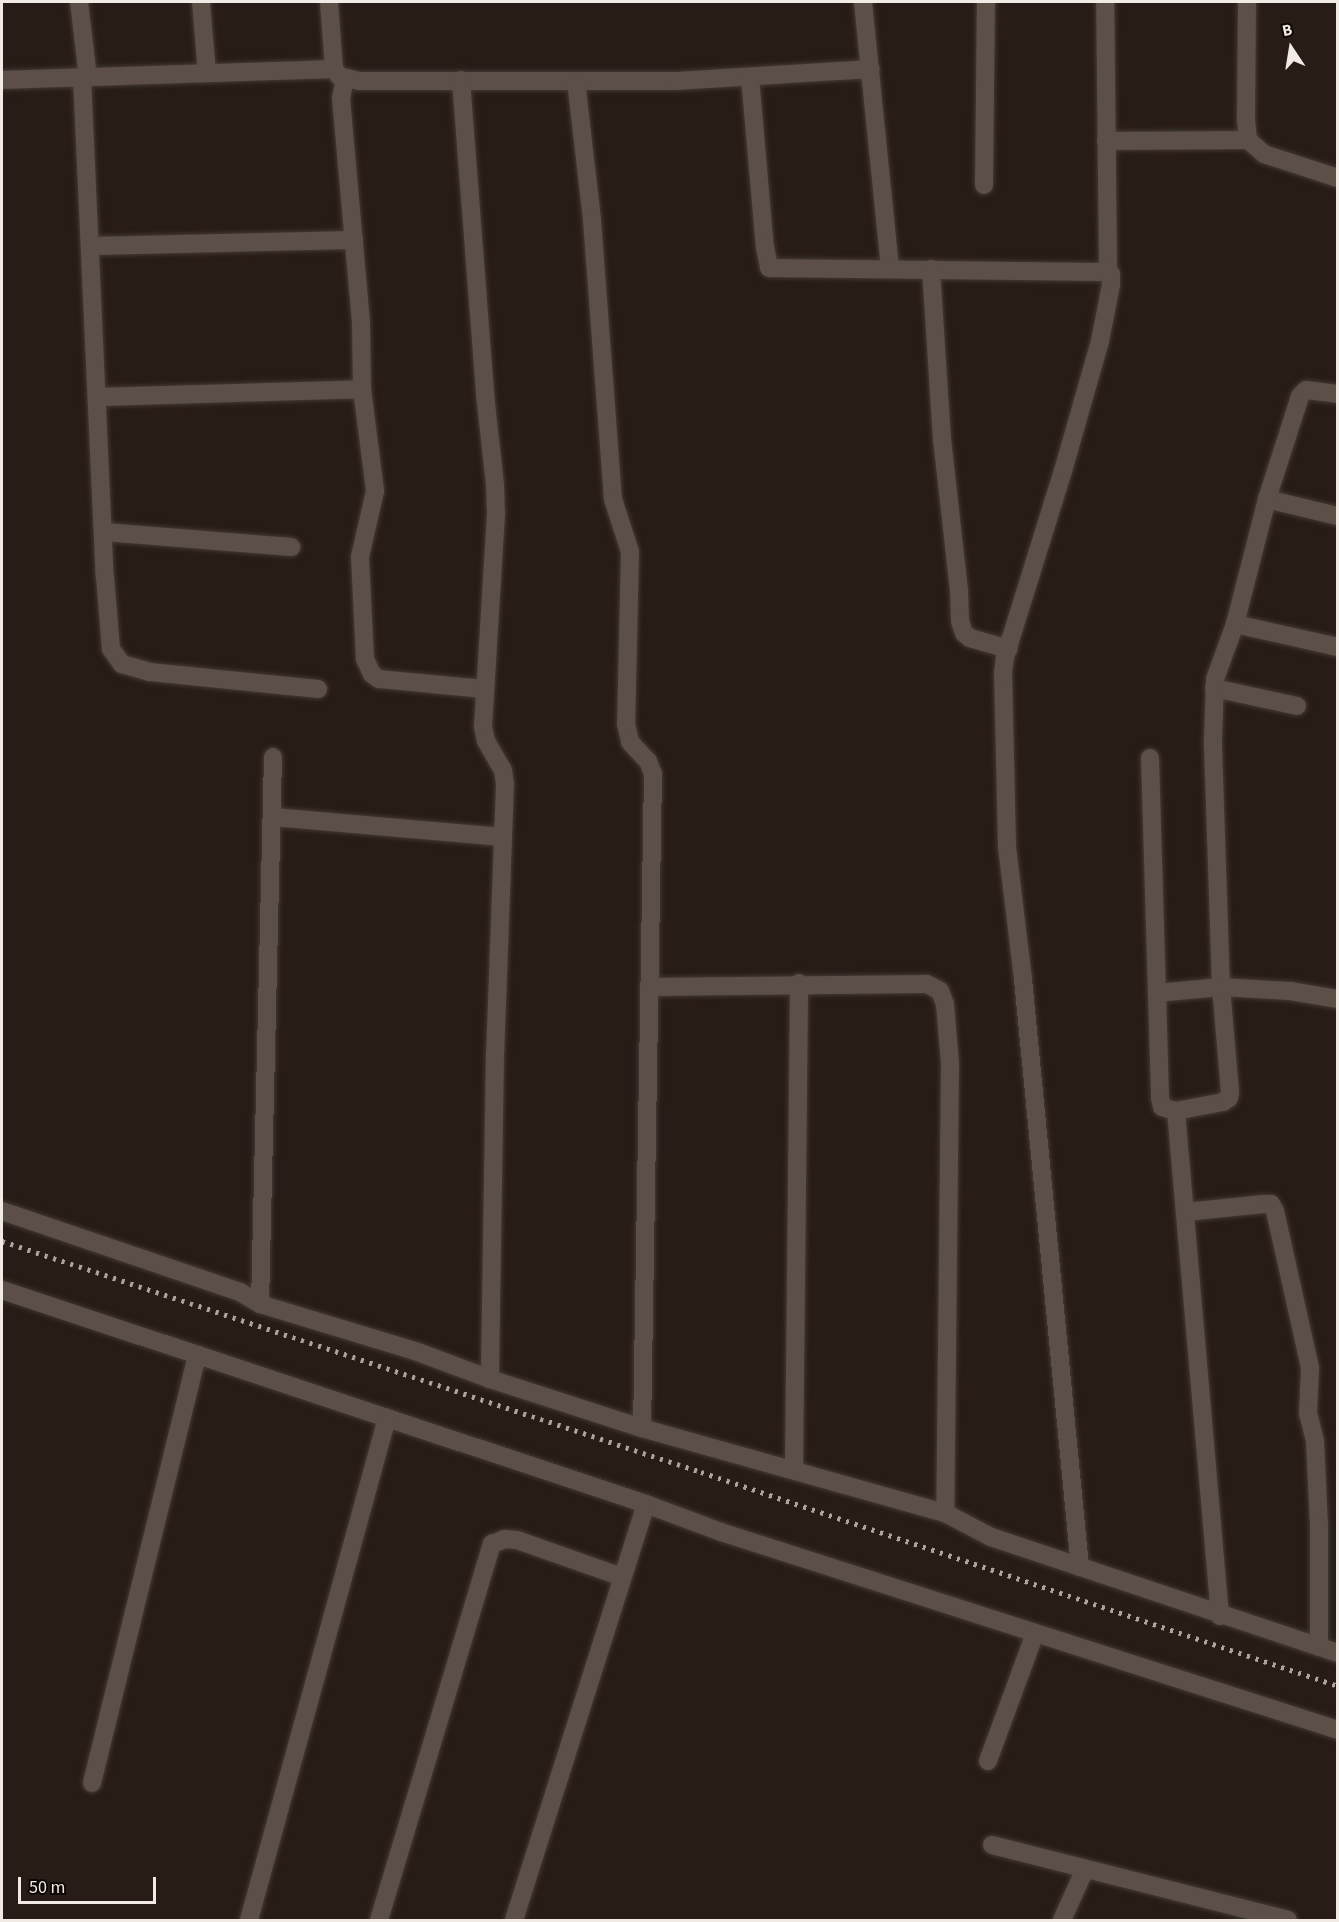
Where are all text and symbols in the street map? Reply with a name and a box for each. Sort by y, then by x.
north arrow [1261,18,1321,78]
text: B [1280,19,1294,42]
scale bar [21,1865,159,1903]
text: 50 m [29,1875,65,1900]

